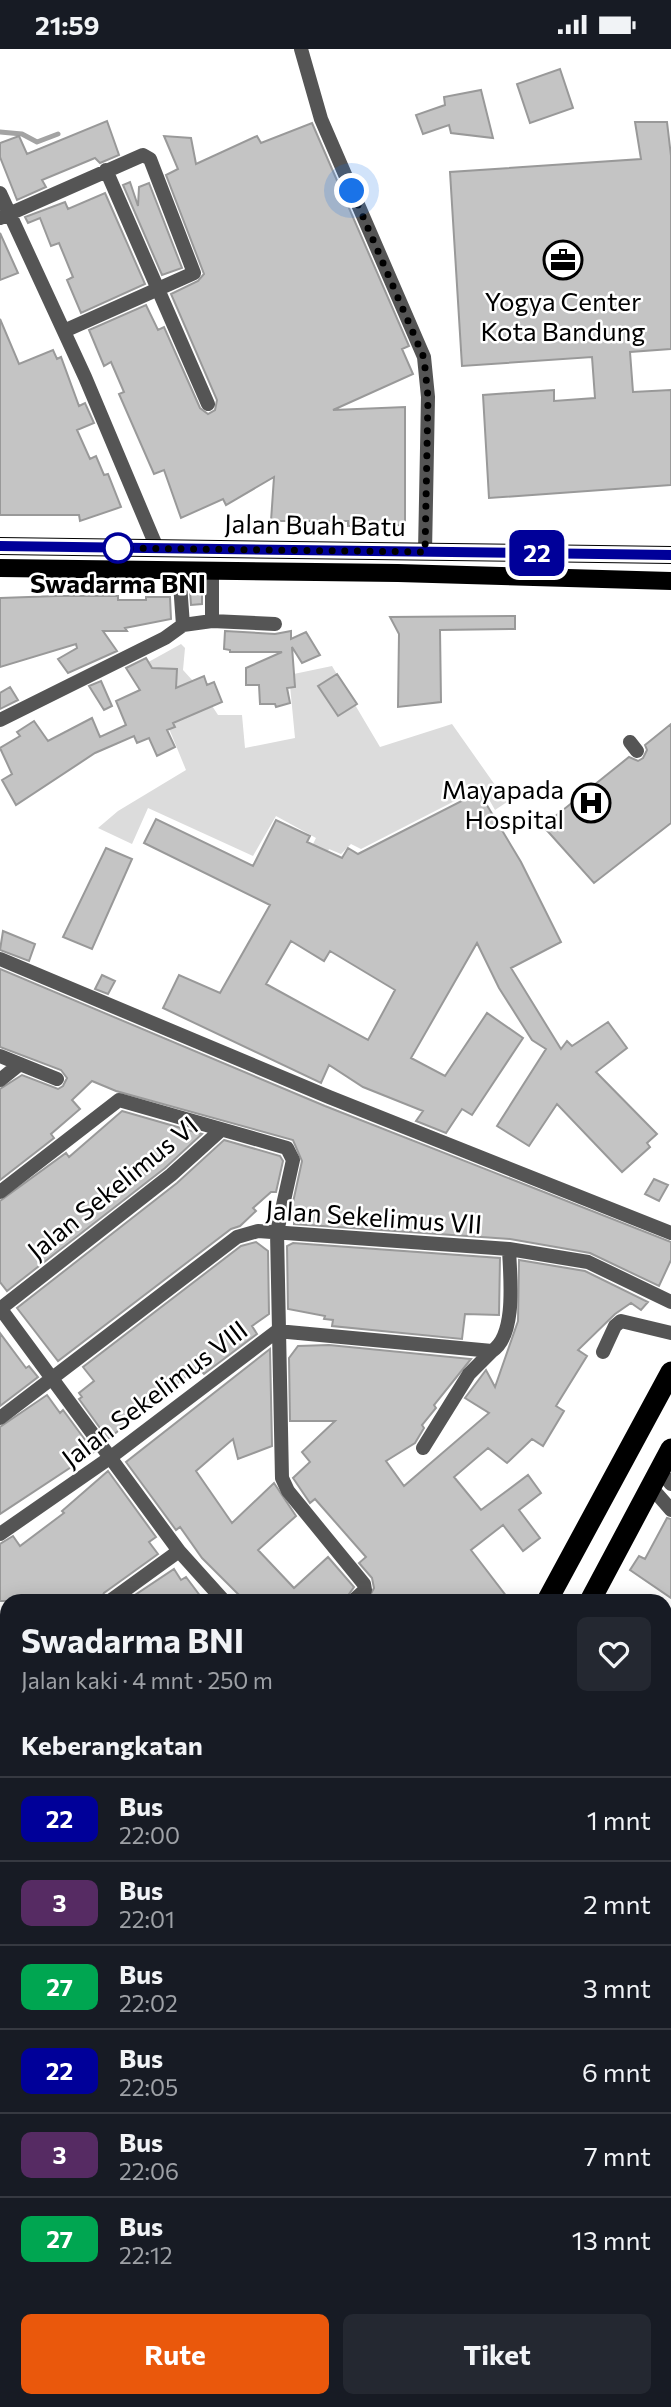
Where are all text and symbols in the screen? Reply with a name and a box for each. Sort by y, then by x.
text: 21:59 [35,9,100,40]
your location [334,173,369,208]
office icon: Yogya Center Kota Bandung [542,239,584,281]
place label: Yogya Center Kota Bandung [481,285,645,346]
street label: Jalan Buah Batu [224,507,406,541]
line badge: 22 [505,530,568,576]
marker: Swadarma BNI [103,533,133,563]
text: 22 [523,538,551,567]
place label: Swadarma BNI [30,567,206,598]
place label: Mayapada Hospital [442,773,564,834]
hospital icon: Mayapada Hospital [570,782,612,824]
street label: Jalan Sekelimus VI [21,1109,203,1265]
street label: Jalan Sekelimus VII [265,1193,483,1239]
street label: Jalan Sekelimus VIII [55,1313,253,1473]
button: heart [577,1617,651,1691]
text: Swadarma BNI [21,1619,244,1660]
text: Jalan kaki · 4 mnt · 250 m [21,1666,273,1694]
text: Keberangkatan [21,1729,203,1760]
text: Bus [119,1790,163,1821]
text: 22 [46,1804,73,1833]
text: 1 mnt [587,1804,651,1835]
text: 22:00 [119,1821,180,1849]
text: Bus [119,1874,163,1905]
text: 3 [53,1888,66,1917]
text: 2 mnt [583,1888,651,1919]
text: 22:01 [119,1905,175,1933]
text: Bus [119,1958,163,1989]
text: 27 [46,1972,73,2001]
text: 3 mnt [583,1972,651,2003]
text: 22:02 [119,1989,178,2017]
text: Bus [119,2042,163,2073]
text: 22 [46,2056,73,2085]
text: 6 mnt [582,2056,651,2087]
text: 22:05 [119,2073,178,2101]
text: Bus [119,2126,163,2157]
text: 3 [53,2140,66,2169]
text: 7 mnt [584,2140,651,2171]
text: 22:06 [119,2157,179,2185]
text: Bus [119,2210,163,2241]
text: 27 [46,2224,73,2253]
text: 13 mnt [572,2224,651,2255]
text: 22:12 [119,2241,173,2269]
button: Rute [21,2314,329,2394]
button: Tiket [343,2314,651,2394]

